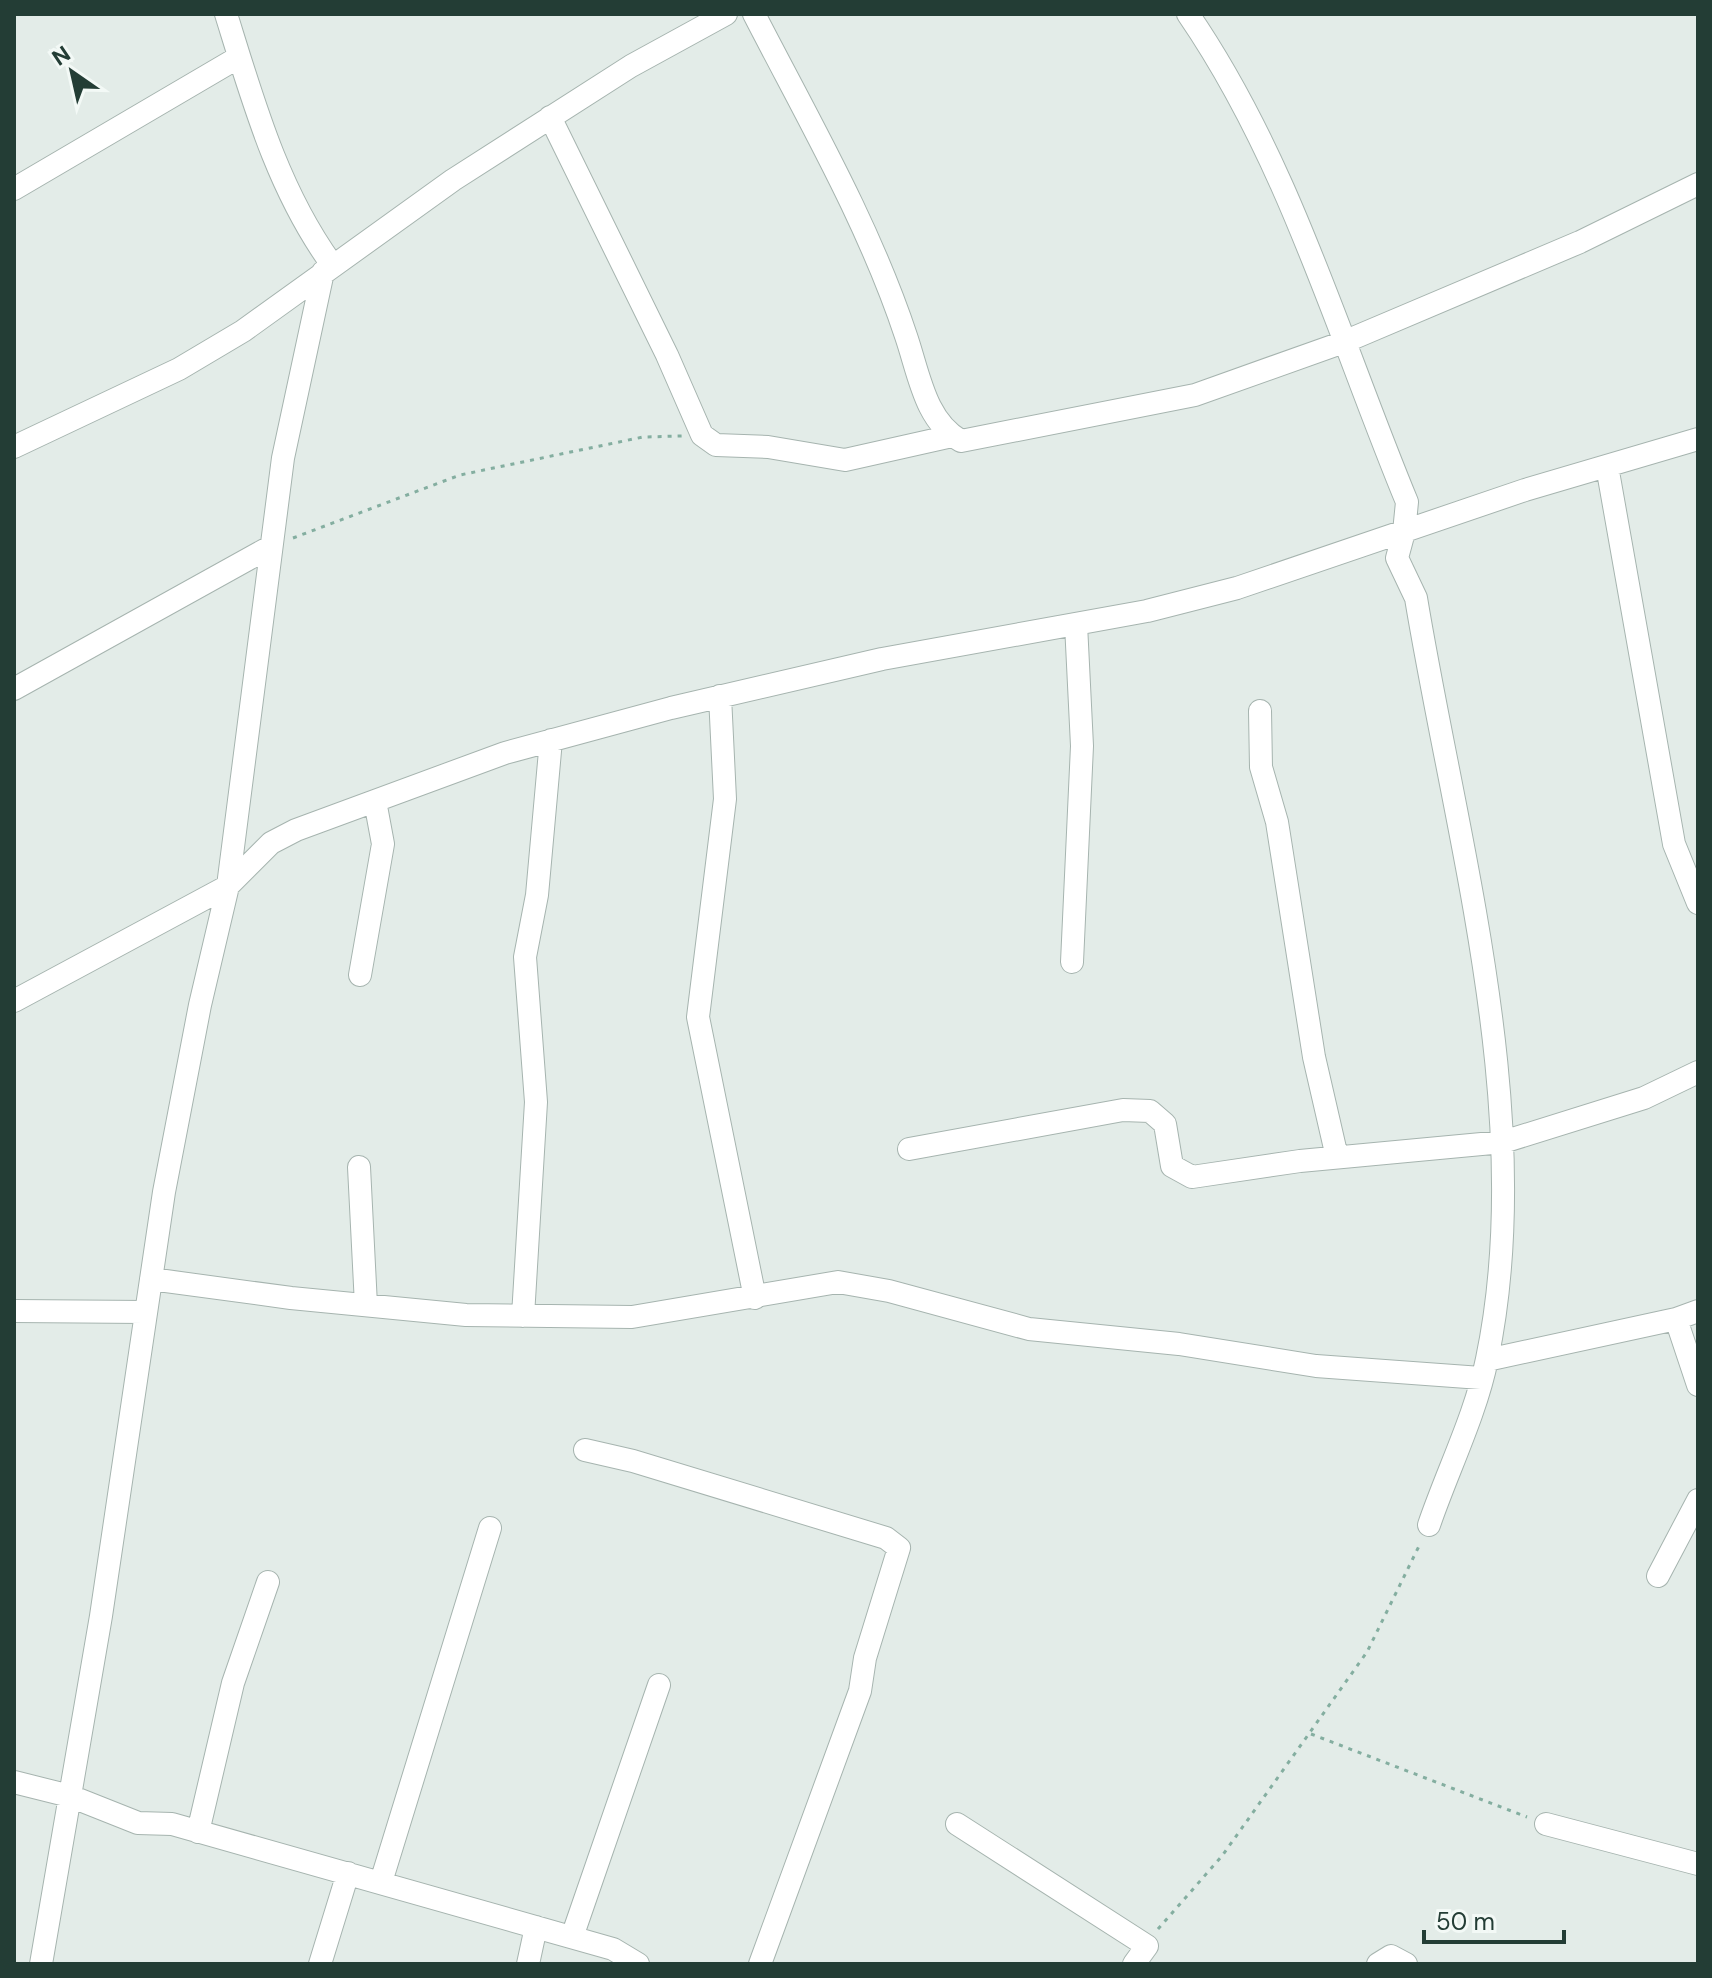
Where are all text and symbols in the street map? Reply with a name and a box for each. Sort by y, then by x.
north arrow [32,32,112,112]
text: N [46,39,76,72]
scale bar [1424,1894,1564,1944]
text: 50 m [1436,1906,1495,1937]

